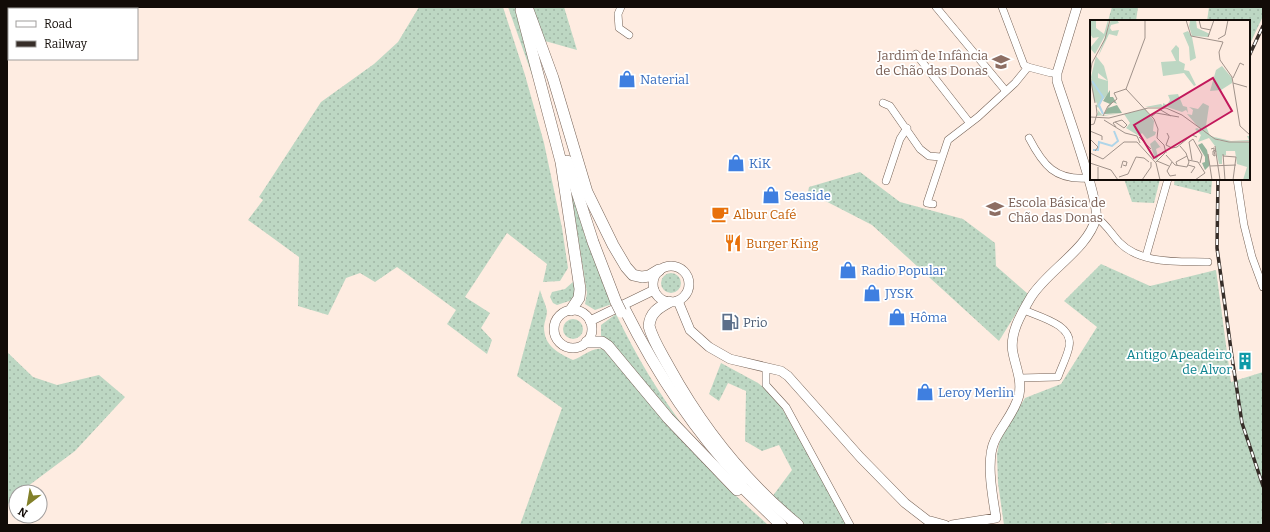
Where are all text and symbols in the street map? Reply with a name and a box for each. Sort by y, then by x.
legend [8,8,138,60]
text: Road [44,17,72,31]
inset map [1090,20,1250,180]
text: Railway [44,37,88,51]
place label: Jardim de Infância de Chão das Donas [876,48,988,78]
school or university icon: Jardim de Infância de Chão das Donas [991,52,1011,72]
shop icon: Naterial [617,69,637,89]
place label: Naterial [640,72,689,87]
shop icon: KiK [726,153,746,173]
place label: KiK [749,156,772,171]
shop icon: Seaside [761,185,781,205]
place label: Seaside [784,188,831,203]
place label: Escola Básica de Chão das Donas [1008,195,1106,225]
school or university icon: Escola Básica de Chão das Donas [985,199,1005,219]
cafe icon: Albur Café [710,204,730,224]
place label: Albur Café [733,207,796,222]
restaurant icon: Burger King [723,233,743,253]
place label: Burger King [746,236,819,251]
shop icon: Radio Popular [838,260,858,280]
place label: Radio Popular [861,263,946,278]
shop icon: JYSK [862,283,882,303]
place label: JYSK [884,286,914,301]
shop icon: Hôma [887,307,907,327]
place label: Hôma [910,310,947,325]
fuel station icon: Prio [720,312,740,332]
place label: Prio [743,315,768,330]
place label: Antigo Apeadeiro de Alvor [1127,347,1232,377]
building icon: Antigo Apeadeiro de Alvor [1235,351,1255,371]
shop icon: Leroy Merlin [915,382,935,402]
place label: Leroy Merlin [938,385,1015,400]
north arrow [8,484,48,524]
text: N [16,504,30,520]

